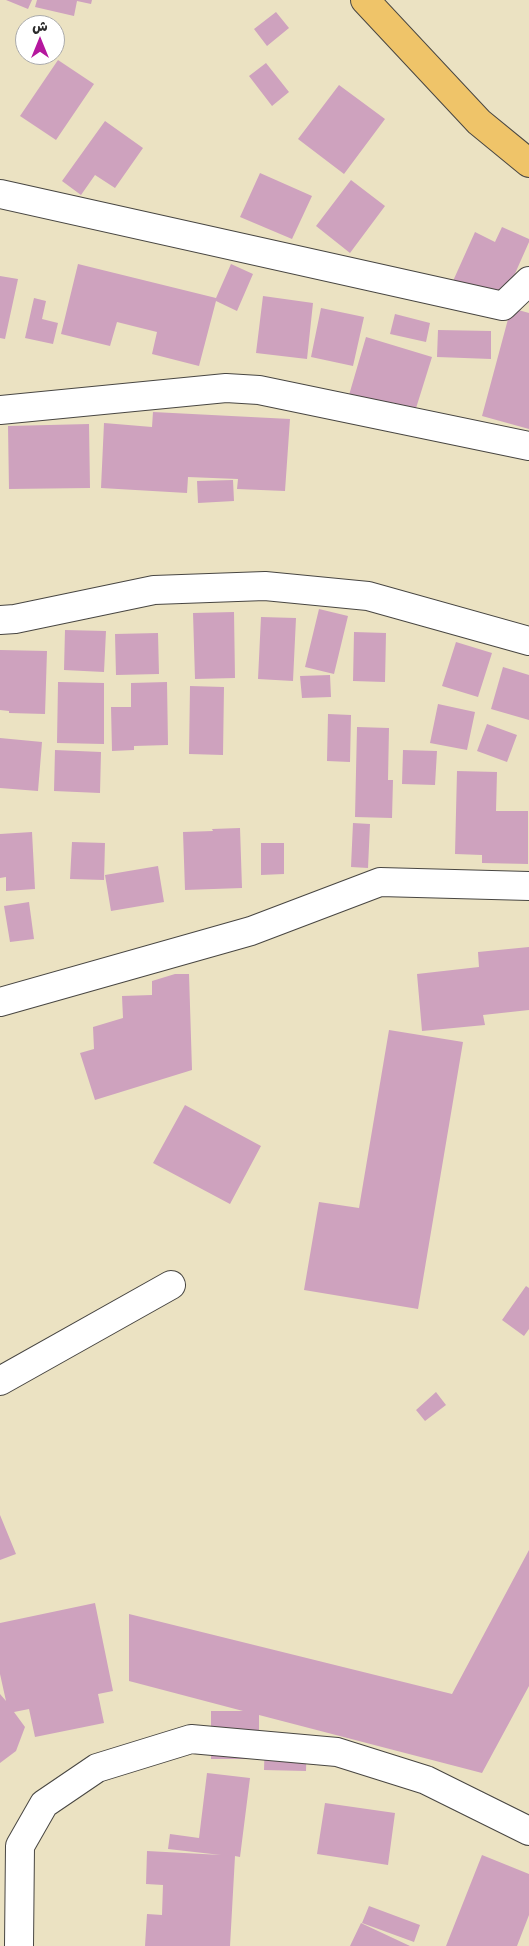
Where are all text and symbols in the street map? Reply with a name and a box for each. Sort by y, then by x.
north arrow [15,15,65,65]
text: ش [32,17,48,35]

